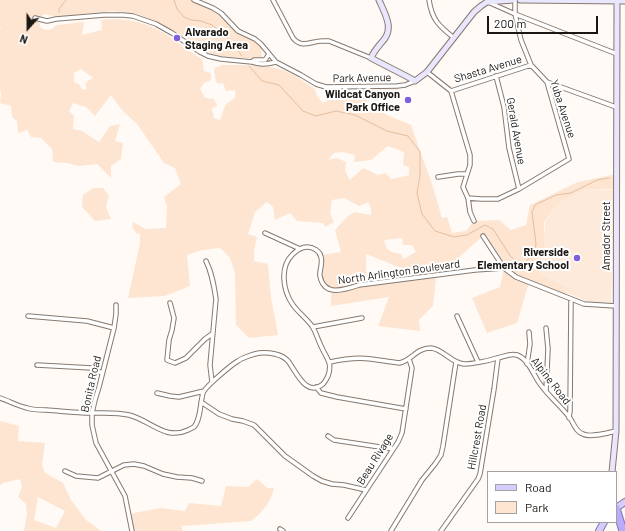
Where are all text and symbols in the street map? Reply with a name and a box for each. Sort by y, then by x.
north arrow [8,8,48,48]
scale bar [489,8,600,34]
text: 200 m [494,16,526,30]
place label: Alvarado Staging Area [185,25,248,51]
text: N [18,32,29,47]
marker: Alvarado Staging Area [172,33,182,43]
street label: Shasta Avenue [453,52,523,86]
street label: Park Avenue [333,71,391,85]
street label: Yuba Avenue [547,78,579,140]
place label: Wildcat Canyon Park Office [325,87,400,113]
marker: Wildcat Canyon Park Office [403,95,413,105]
street label: Gerald Avenue [504,96,528,166]
street label: Amador Street [599,201,613,271]
place label: Riverside Elementary School [477,245,569,271]
marker: Riverside Elementary School [572,253,582,263]
street label: North Arlington Boulevard [337,257,461,287]
street label: Bonita Road [78,354,104,414]
street label: Alpine Road [528,355,574,407]
street label: Hillcrest Road [465,403,489,471]
street label: Beau Rivage [354,431,396,487]
legend [487,471,617,523]
text: Road [525,480,552,494]
text: Park [525,500,549,514]

